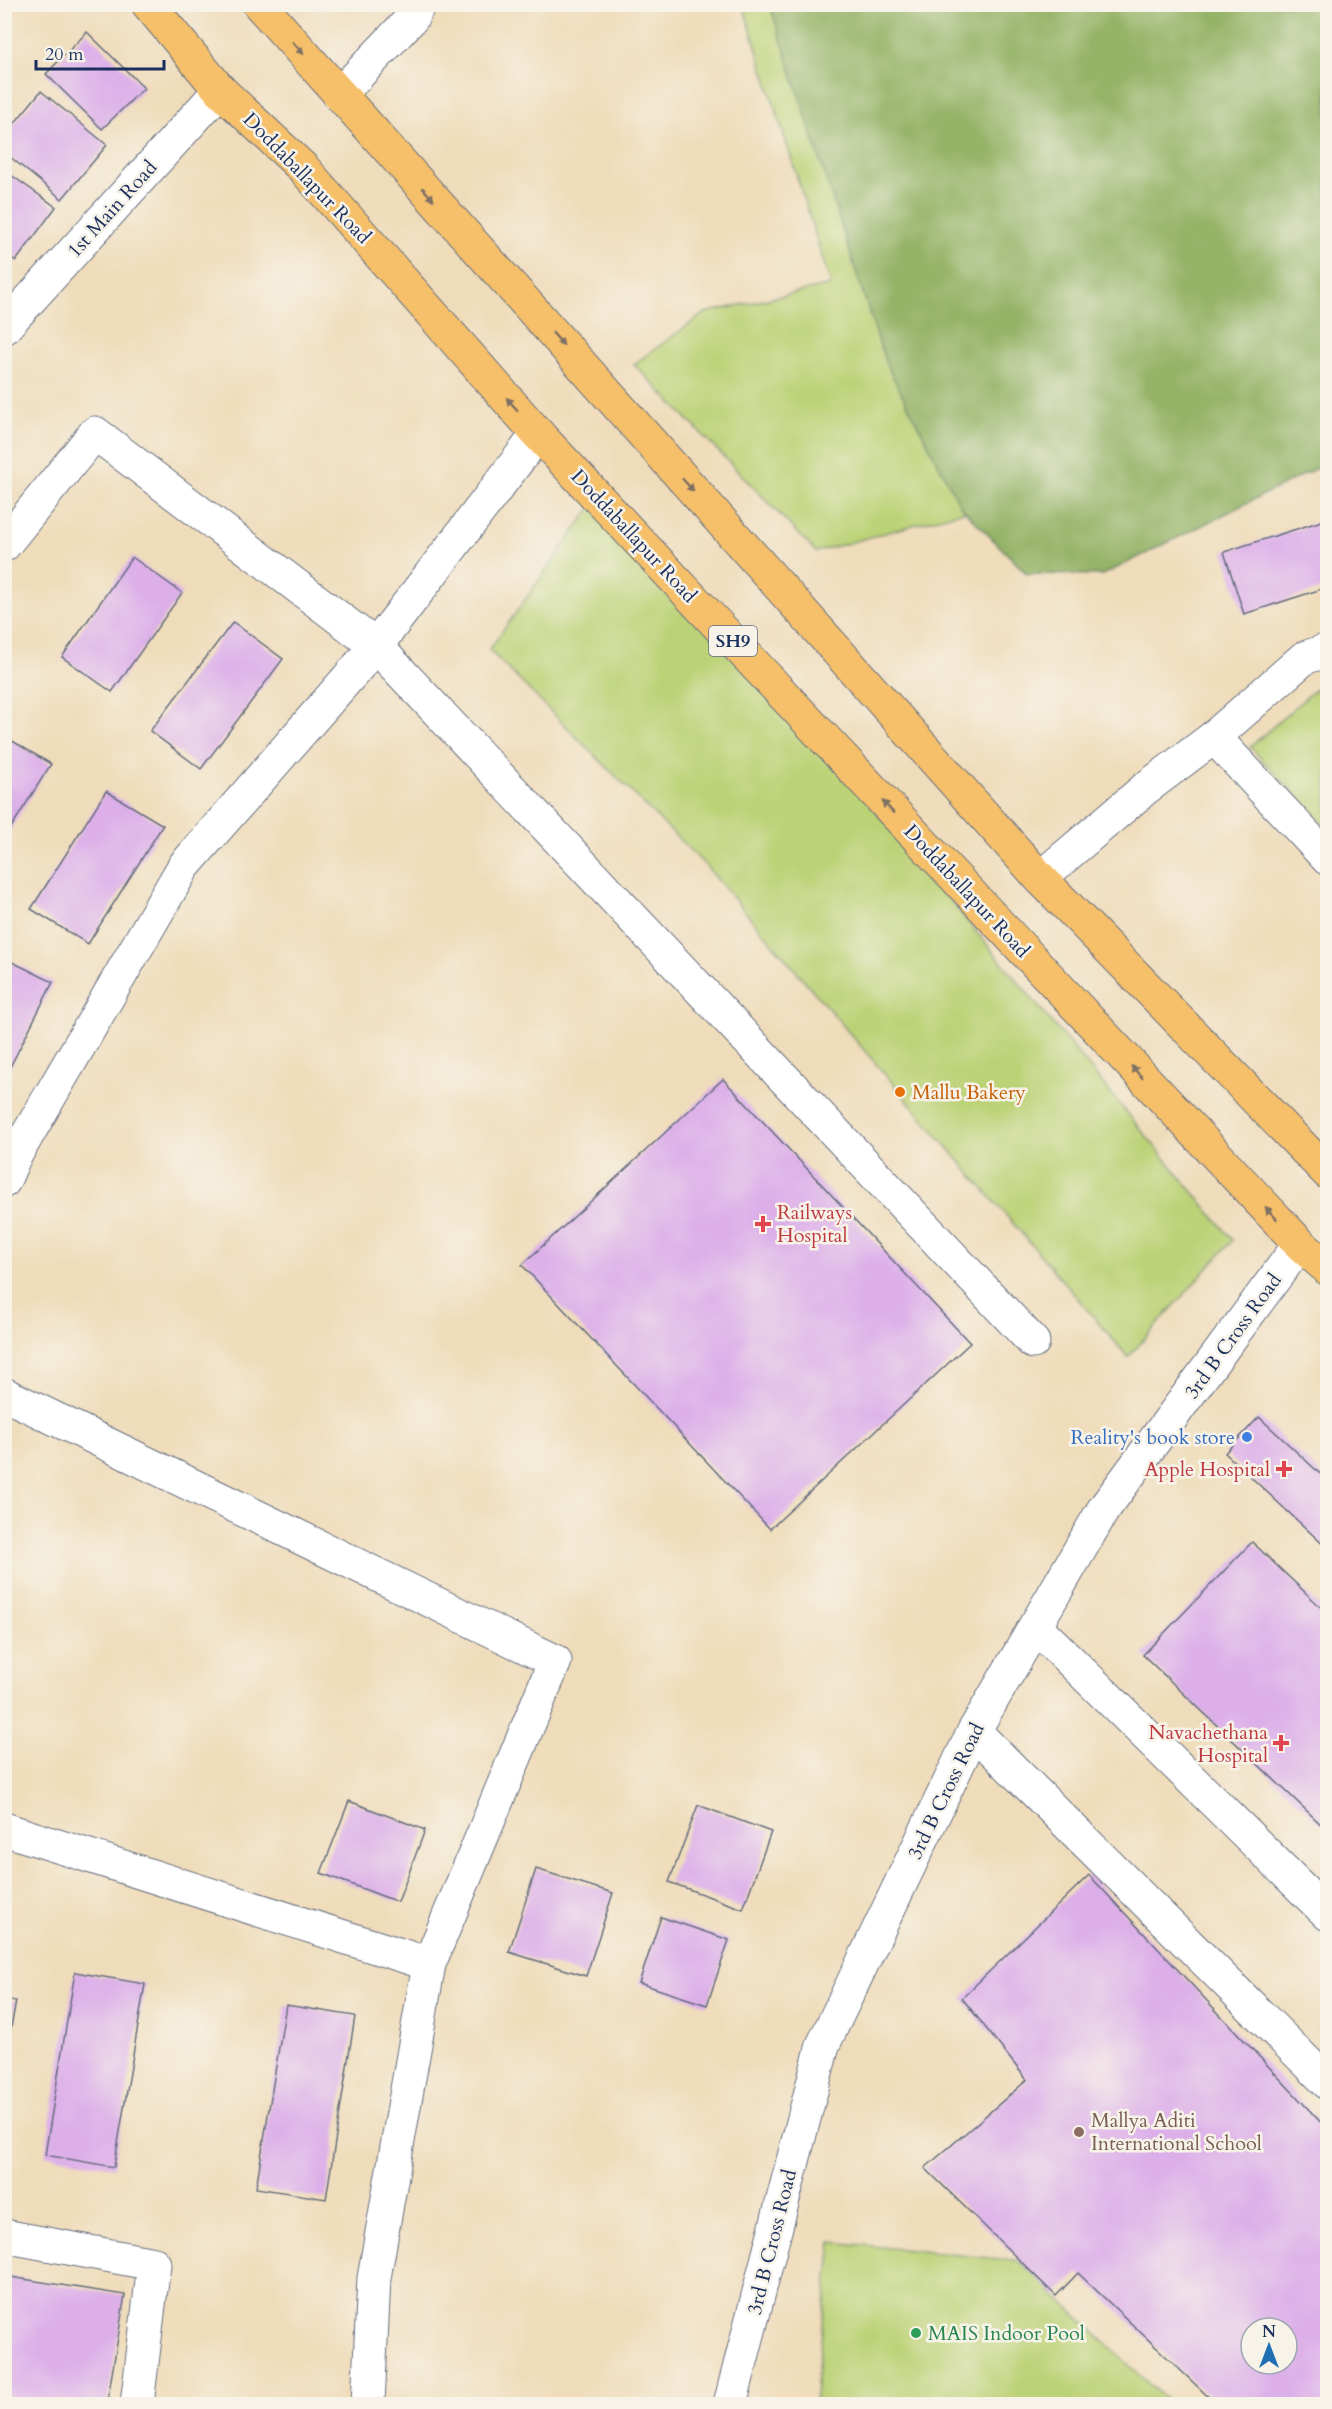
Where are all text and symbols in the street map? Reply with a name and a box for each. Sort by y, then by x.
scale bar [36,33,164,71]
one-way arrow [291,41,305,56]
text: 20 m [45,42,84,67]
street label: Doddaballapur Road [237,106,377,250]
street label: 1st Main Road [61,154,163,264]
one-way arrow [421,186,434,201]
one-way arrow [551,332,565,347]
one-way arrow [506,397,519,412]
street label: Doddaballapur Road [565,463,703,609]
one-way arrow [681,477,694,492]
road number: SH9 [709,626,757,656]
one-way arrow [881,800,895,815]
street label: Doddaballapur Road [898,818,1036,964]
one-way arrow [1130,1064,1144,1079]
place label: Mallu Bakery [912,1079,1026,1106]
marker: Mallu Bakery [893,1085,907,1099]
place label: Railways Hospital [777,1199,852,1249]
one-way arrow [1264,1206,1278,1221]
marker: Railways Hospital [754,1215,772,1233]
street label: 3rd B Cross Road [1178,1268,1288,1404]
place label: Reality's book store [1071,1424,1235,1451]
marker: Reality's book store [1240,1430,1254,1444]
place label: Apple Hospital [1144,1456,1270,1483]
marker: Apple Hospital [1275,1460,1293,1478]
street label: 3rd B Cross Road [901,1718,991,1864]
place label: Navachethana Hospital [1148,1719,1268,1769]
marker: Navachethana Hospital [1272,1734,1290,1752]
place label: Mallya Aditi International School [1091,2107,1262,2157]
marker: Mallya Aditi International School [1072,2125,1086,2139]
street label: 3rd B Cross Road [741,2166,803,2317]
north arrow [1239,2316,1299,2376]
place label: MAIS Indoor Pool [928,2320,1085,2347]
text: N [1262,2321,1276,2343]
marker: MAIS Indoor Pool [909,2326,923,2340]

